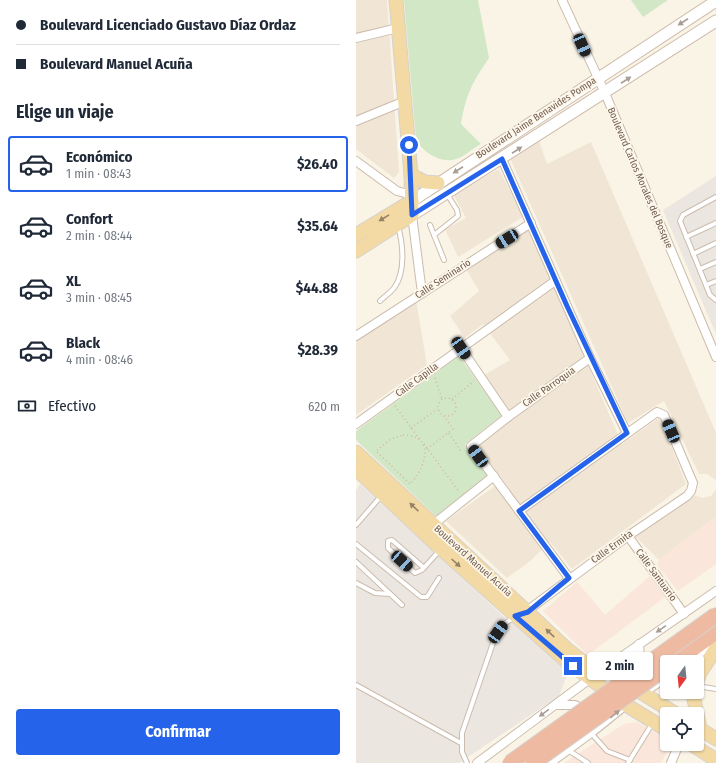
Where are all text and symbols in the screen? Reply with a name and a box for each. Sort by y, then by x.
text: Boulevard Licenciado Gustavo Díaz Ordaz [40,16,296,34]
one-way arrow [678,18,688,26]
car [572,32,592,58]
text: Boulevard Manuel Acuña [40,55,193,73]
street label: Boulevard Jaime Benavides Pompa [474,75,598,161]
one-way arrow [620,76,632,83]
text: Elige un viaje [16,101,114,123]
street label: Boulevard Carlos Morales del Bosque [605,106,675,250]
route start [400,136,418,154]
icon: car [18,146,54,182]
one-way arrow [511,146,523,153]
text: Económico [66,148,133,166]
text: $26.40 [297,155,338,173]
text: 1 min · 08:43 [66,166,131,181]
one-way arrow [452,166,463,174]
icon: car [18,208,54,244]
text: Confort [66,210,113,228]
one-way arrow [378,214,390,221]
text: $35.64 [297,217,338,235]
text: 2 min · 08:44 [66,228,132,243]
car [494,228,520,250]
street label: Calle Seminario [413,257,473,301]
icon: car [18,270,54,306]
text: XL [66,272,81,290]
text: $44.88 [296,279,338,297]
text: 3 min · 08:45 [66,290,132,305]
icon: car [18,332,54,368]
text: Black [66,334,100,352]
car [449,335,473,361]
text: $28.39 [297,341,338,359]
text: 4 min · 08:46 [66,352,133,367]
street label: Calle Capilla [393,360,441,400]
street label: Calle Parroquia [520,364,578,410]
icon: cash [16,395,38,417]
text: Efectivo [48,397,96,415]
text: 620 m [308,399,340,414]
car [661,418,681,444]
car [466,443,490,469]
one-way arrow [409,503,418,512]
street label: Boulevard Manuel Acuña [431,523,515,599]
street label: Calle Ermita [589,528,635,566]
street label: Calle Santuario [633,546,679,604]
car [389,549,415,573]
one-way arrow [451,558,461,568]
car [486,619,510,645]
one-way arrow [656,625,666,633]
one-way arrow [545,628,555,638]
callout: 2 min [587,652,653,680]
north arrow [660,655,704,699]
map controls [660,655,704,751]
route end [564,657,582,675]
text: 2 min [606,658,634,673]
button: locate [660,707,704,751]
button: Confirmar [16,709,340,755]
one-way arrow [539,709,550,717]
one-way arrow [609,710,620,719]

